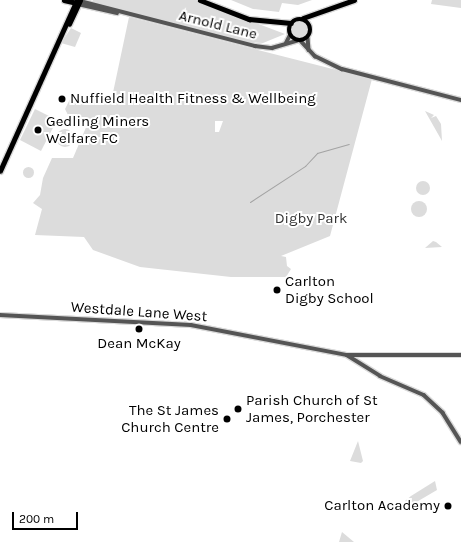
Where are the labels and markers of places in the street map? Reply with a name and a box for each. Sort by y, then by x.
place label: Nuffield Health Fitness & Wellbeing [70,90,316,108]
marker: Nuffield Health Fitness & Wellbeing [57,94,67,104]
place label: Gedling Miners Welfare FC [46,112,149,147]
marker: Gedling Miners Welfare FC [33,125,43,135]
place label: Carlton Digby School [285,272,374,307]
marker: Carlton Digby School [272,285,282,295]
marker: Dean McKay [134,324,144,334]
place label: Dean McKay [97,335,181,353]
place label: Parish Church of St James, Porchester [246,391,378,426]
place label: The St James Church Centre [121,401,219,436]
marker: Parish Church of St James, Porchester [233,404,243,414]
marker: The St James Church Centre [222,414,232,424]
place label: Carlton Academy [324,497,440,515]
marker: Carlton Academy [443,501,453,511]

